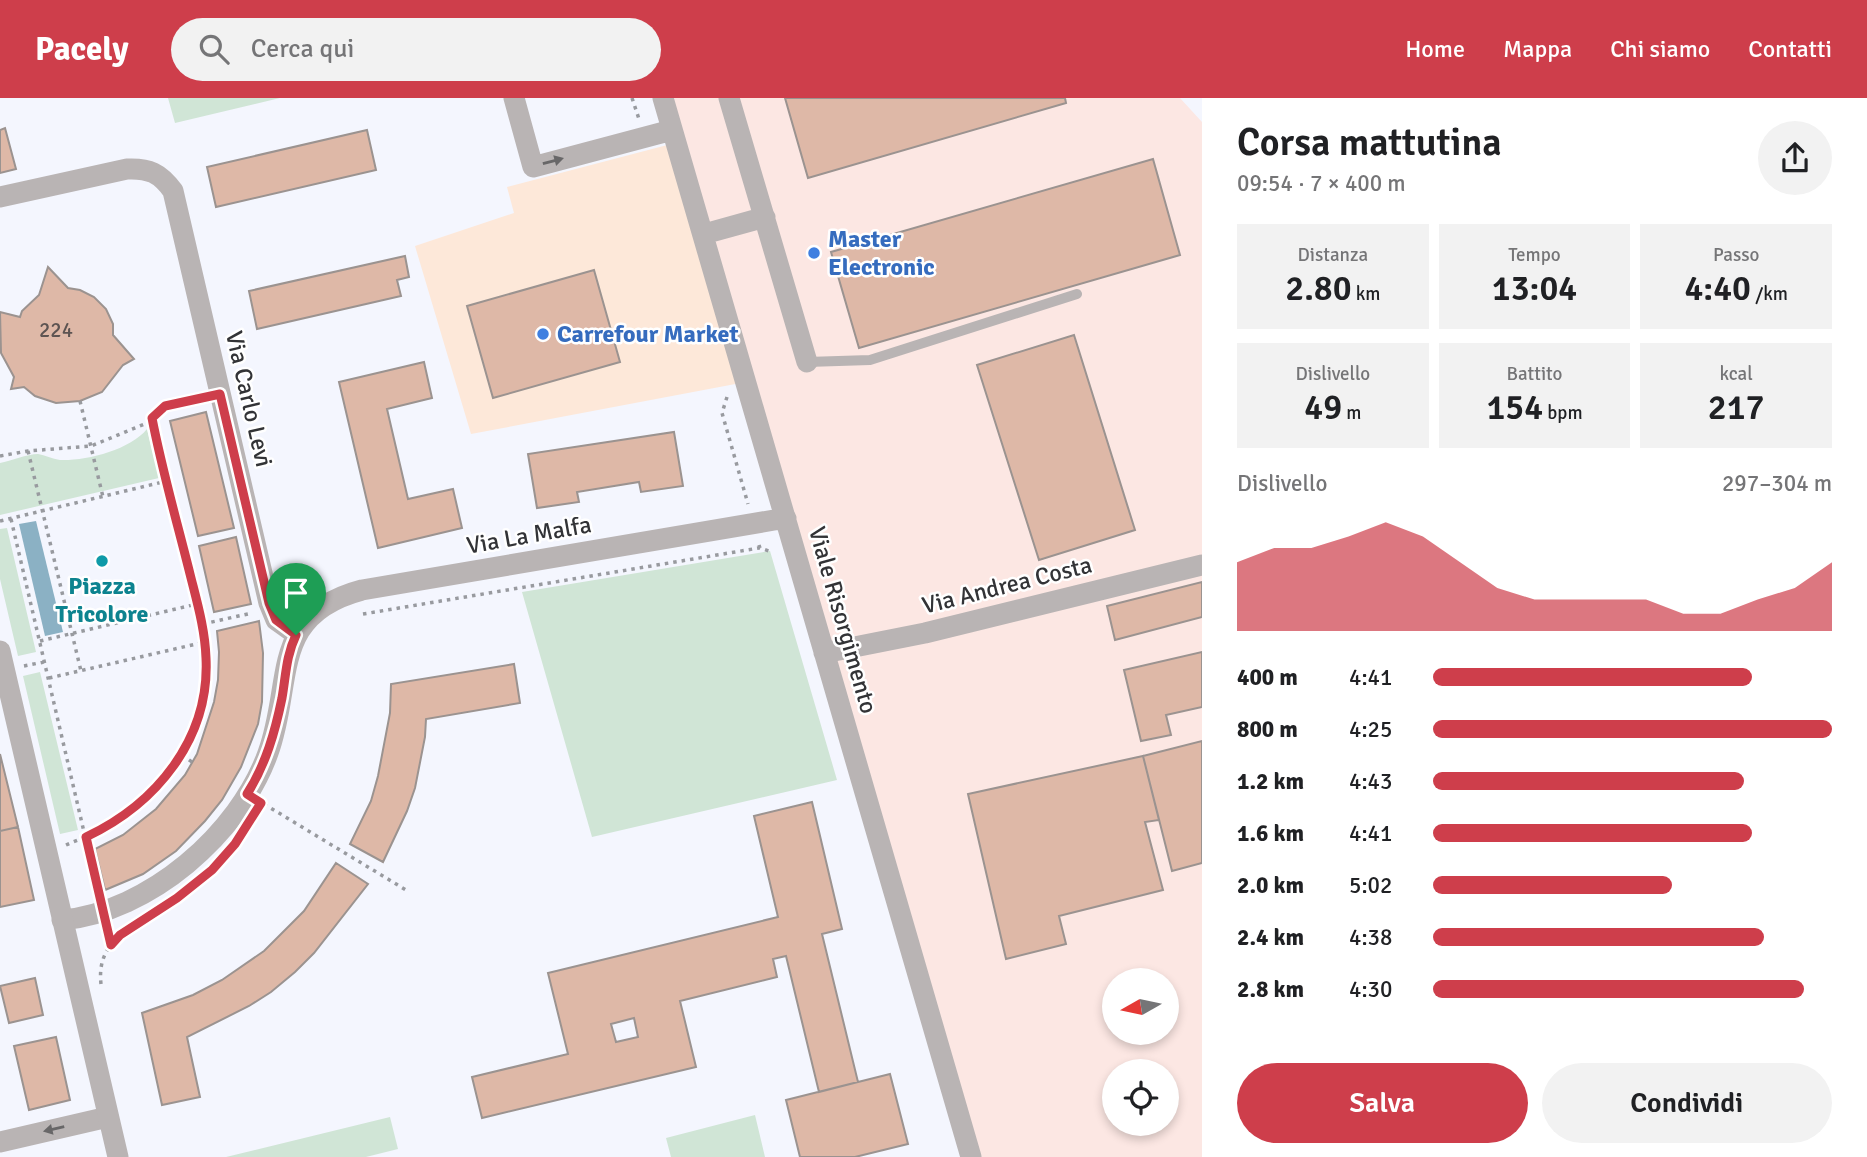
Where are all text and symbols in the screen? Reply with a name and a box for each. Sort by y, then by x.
search box [171,18,661,81]
text: Pacely [35,29,129,70]
icon: search [195,30,233,68]
text: Cerca qui [251,33,354,65]
text: Home [1405,34,1465,64]
text: Mappa [1503,34,1572,64]
text: Chi siamo [1610,34,1710,64]
text: Contatti [1748,34,1832,64]
text: Corsa mattutina [1237,119,1502,166]
button: share [1758,121,1832,195]
one-way arrow [542,155,564,166]
text: 09:54 · 7 × 400 m [1237,169,1406,198]
place label: Master Electronic [828,224,935,282]
text: Distanza [1298,243,1368,267]
text: Tempo [1508,243,1561,267]
text: Passo [1713,243,1759,267]
marker: Master Electronic [806,245,822,261]
text: 2.80 [1285,267,1352,310]
text: 13:04 [1492,267,1577,310]
text: 4:40 [1684,267,1751,310]
text: km [1352,282,1380,306]
text: /km [1751,282,1788,306]
house number: 224 [39,317,73,343]
place label: Carrefour Market [557,319,739,349]
marker: Carrefour Market [535,326,551,342]
street label: Via Carlo Levi [219,328,279,470]
text: Dislivello [1295,362,1370,386]
text: Battito [1507,362,1562,386]
text: kcal [1720,362,1753,386]
text: 49 [1304,386,1342,429]
text: 154 [1486,386,1543,429]
text: 217 [1708,386,1765,429]
text: m [1342,401,1361,425]
text: bpm [1543,401,1583,425]
text: Dislivello [1237,469,1328,498]
text: 297–304 m [1722,469,1832,498]
street label: Via La Malfa [464,509,594,561]
street label: Viale Risorgimento [802,523,884,717]
street label: Via Andrea Costa [919,549,1095,621]
marker: Piazza Tricolore [94,553,110,569]
pin [266,563,326,635]
place label: Piazza Tricolore [56,571,149,629]
icon: arrive [277,574,315,612]
text: 400 m [1237,663,1298,692]
text: 4:41 [1349,663,1392,692]
text: 800 m [1237,715,1298,744]
text: 4:25 [1349,715,1392,744]
text: 1.2 km [1237,767,1304,796]
text: 4:43 [1349,767,1392,796]
text: 1.6 km [1237,819,1304,848]
text: 4:41 [1349,819,1392,848]
text: 2.0 km [1237,871,1304,900]
text: 5:02 [1349,871,1392,900]
text: 2.4 km [1237,923,1304,952]
text: 4:38 [1349,923,1392,952]
north arrow [1102,968,1180,1045]
map controls [1102,968,1179,1136]
text: 2.8 km [1237,975,1304,1004]
text: 4:30 [1349,975,1392,1004]
button: locate [1102,1059,1179,1136]
button: Salva [1237,1063,1528,1143]
button: Condividi [1542,1063,1832,1143]
one-way arrow [43,1124,65,1135]

